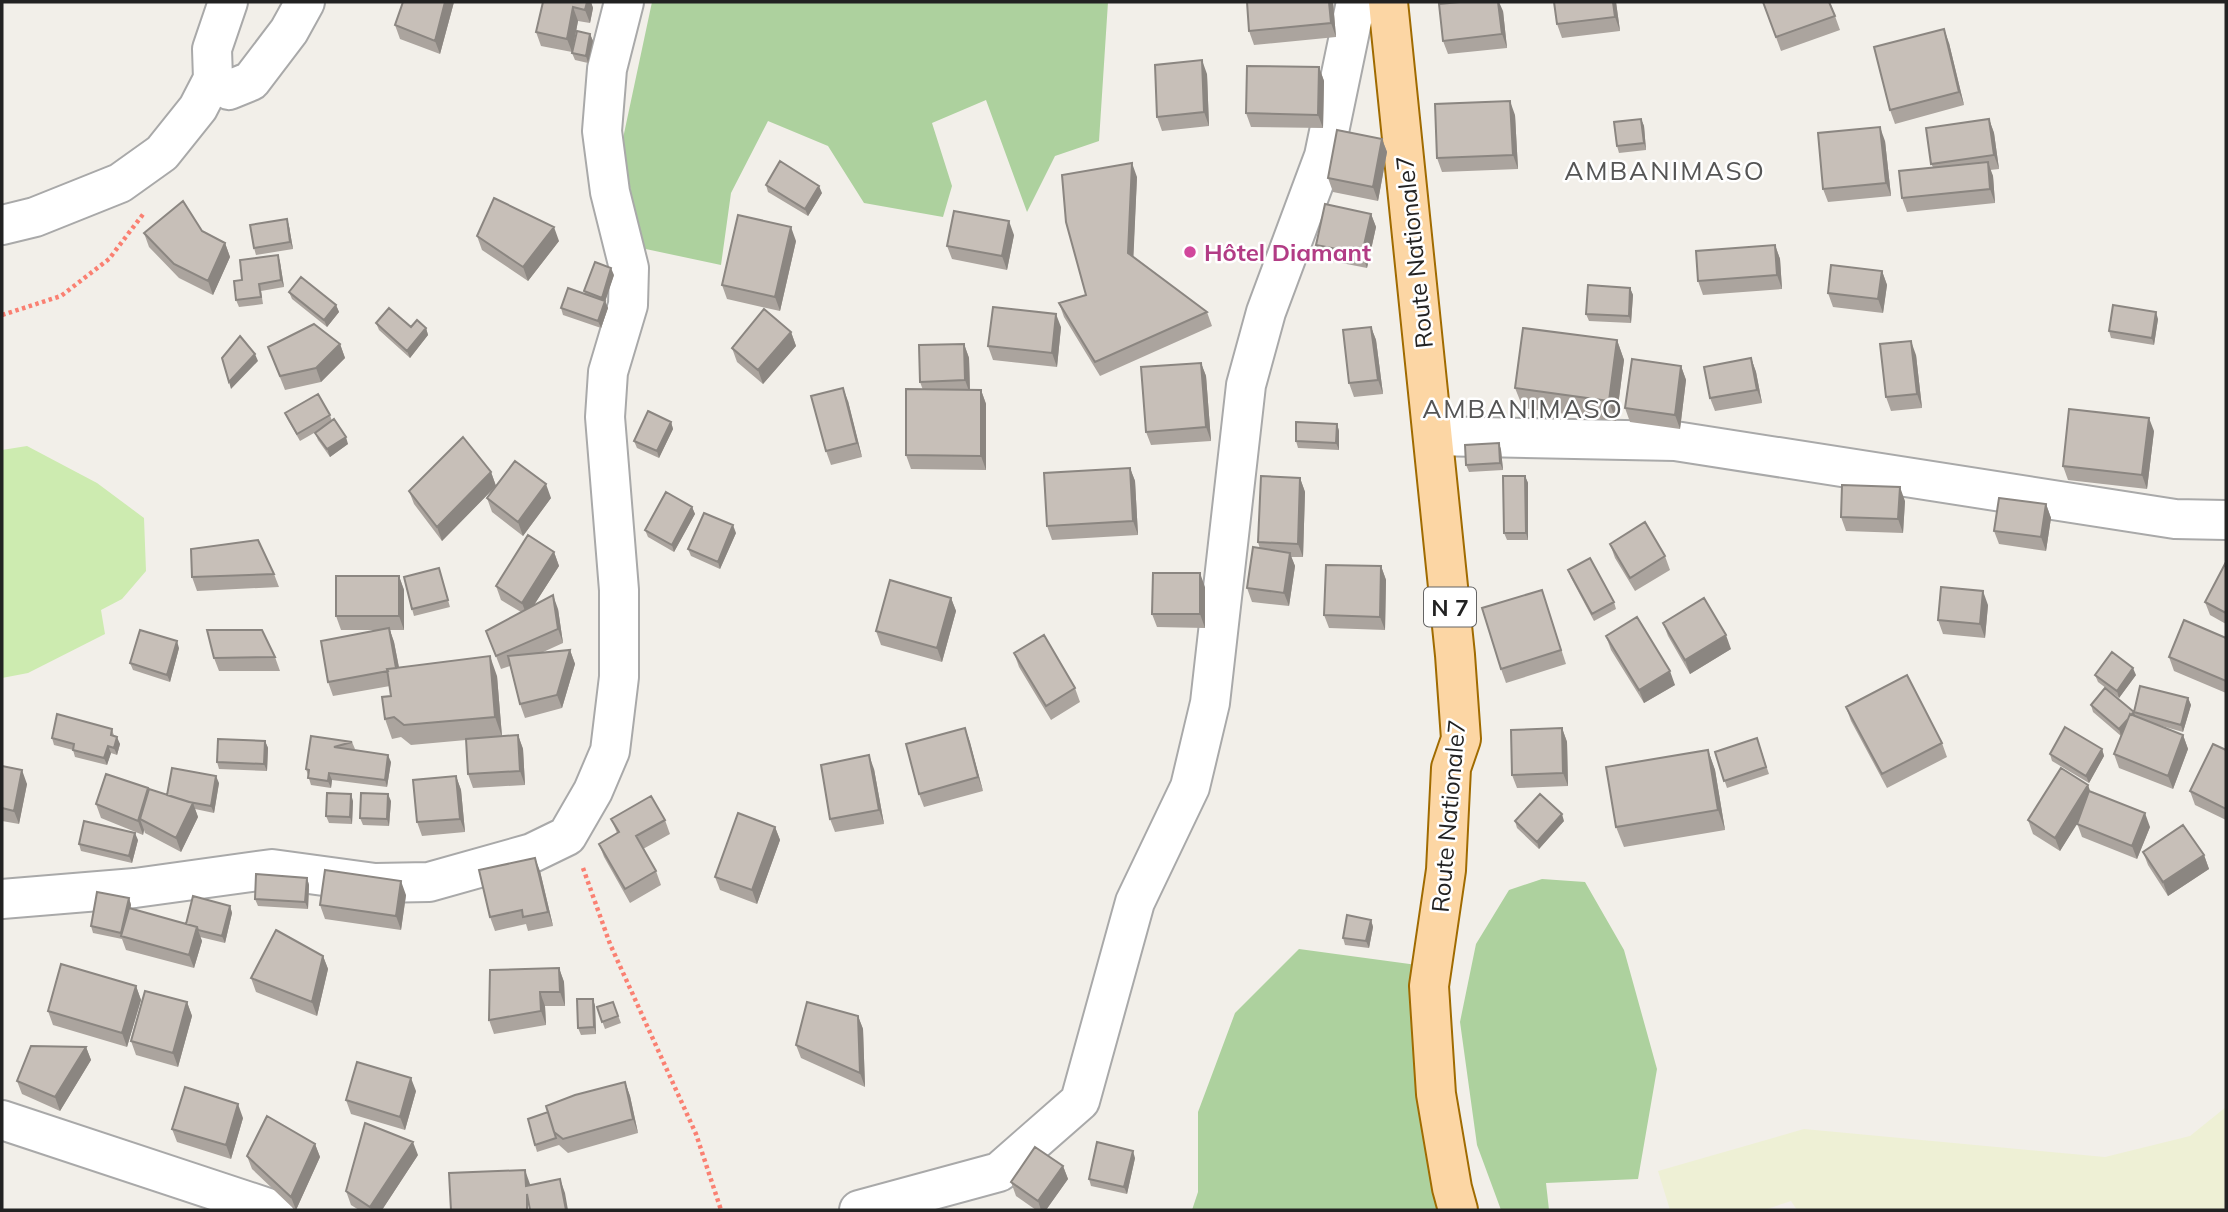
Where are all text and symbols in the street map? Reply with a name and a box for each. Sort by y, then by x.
street label: Route Nationale7 [1389,154,1439,350]
district label: AMBANIMASO [1564,154,1766,187]
place label: Hôtel Diamant [1204,237,1371,267]
marker: Hôtel Diamant [1182,244,1198,260]
district label: AMBANIMASO [1422,392,1624,425]
road number: N 7 [1424,587,1476,626]
street label: Route Nationale7 [1425,718,1471,914]

